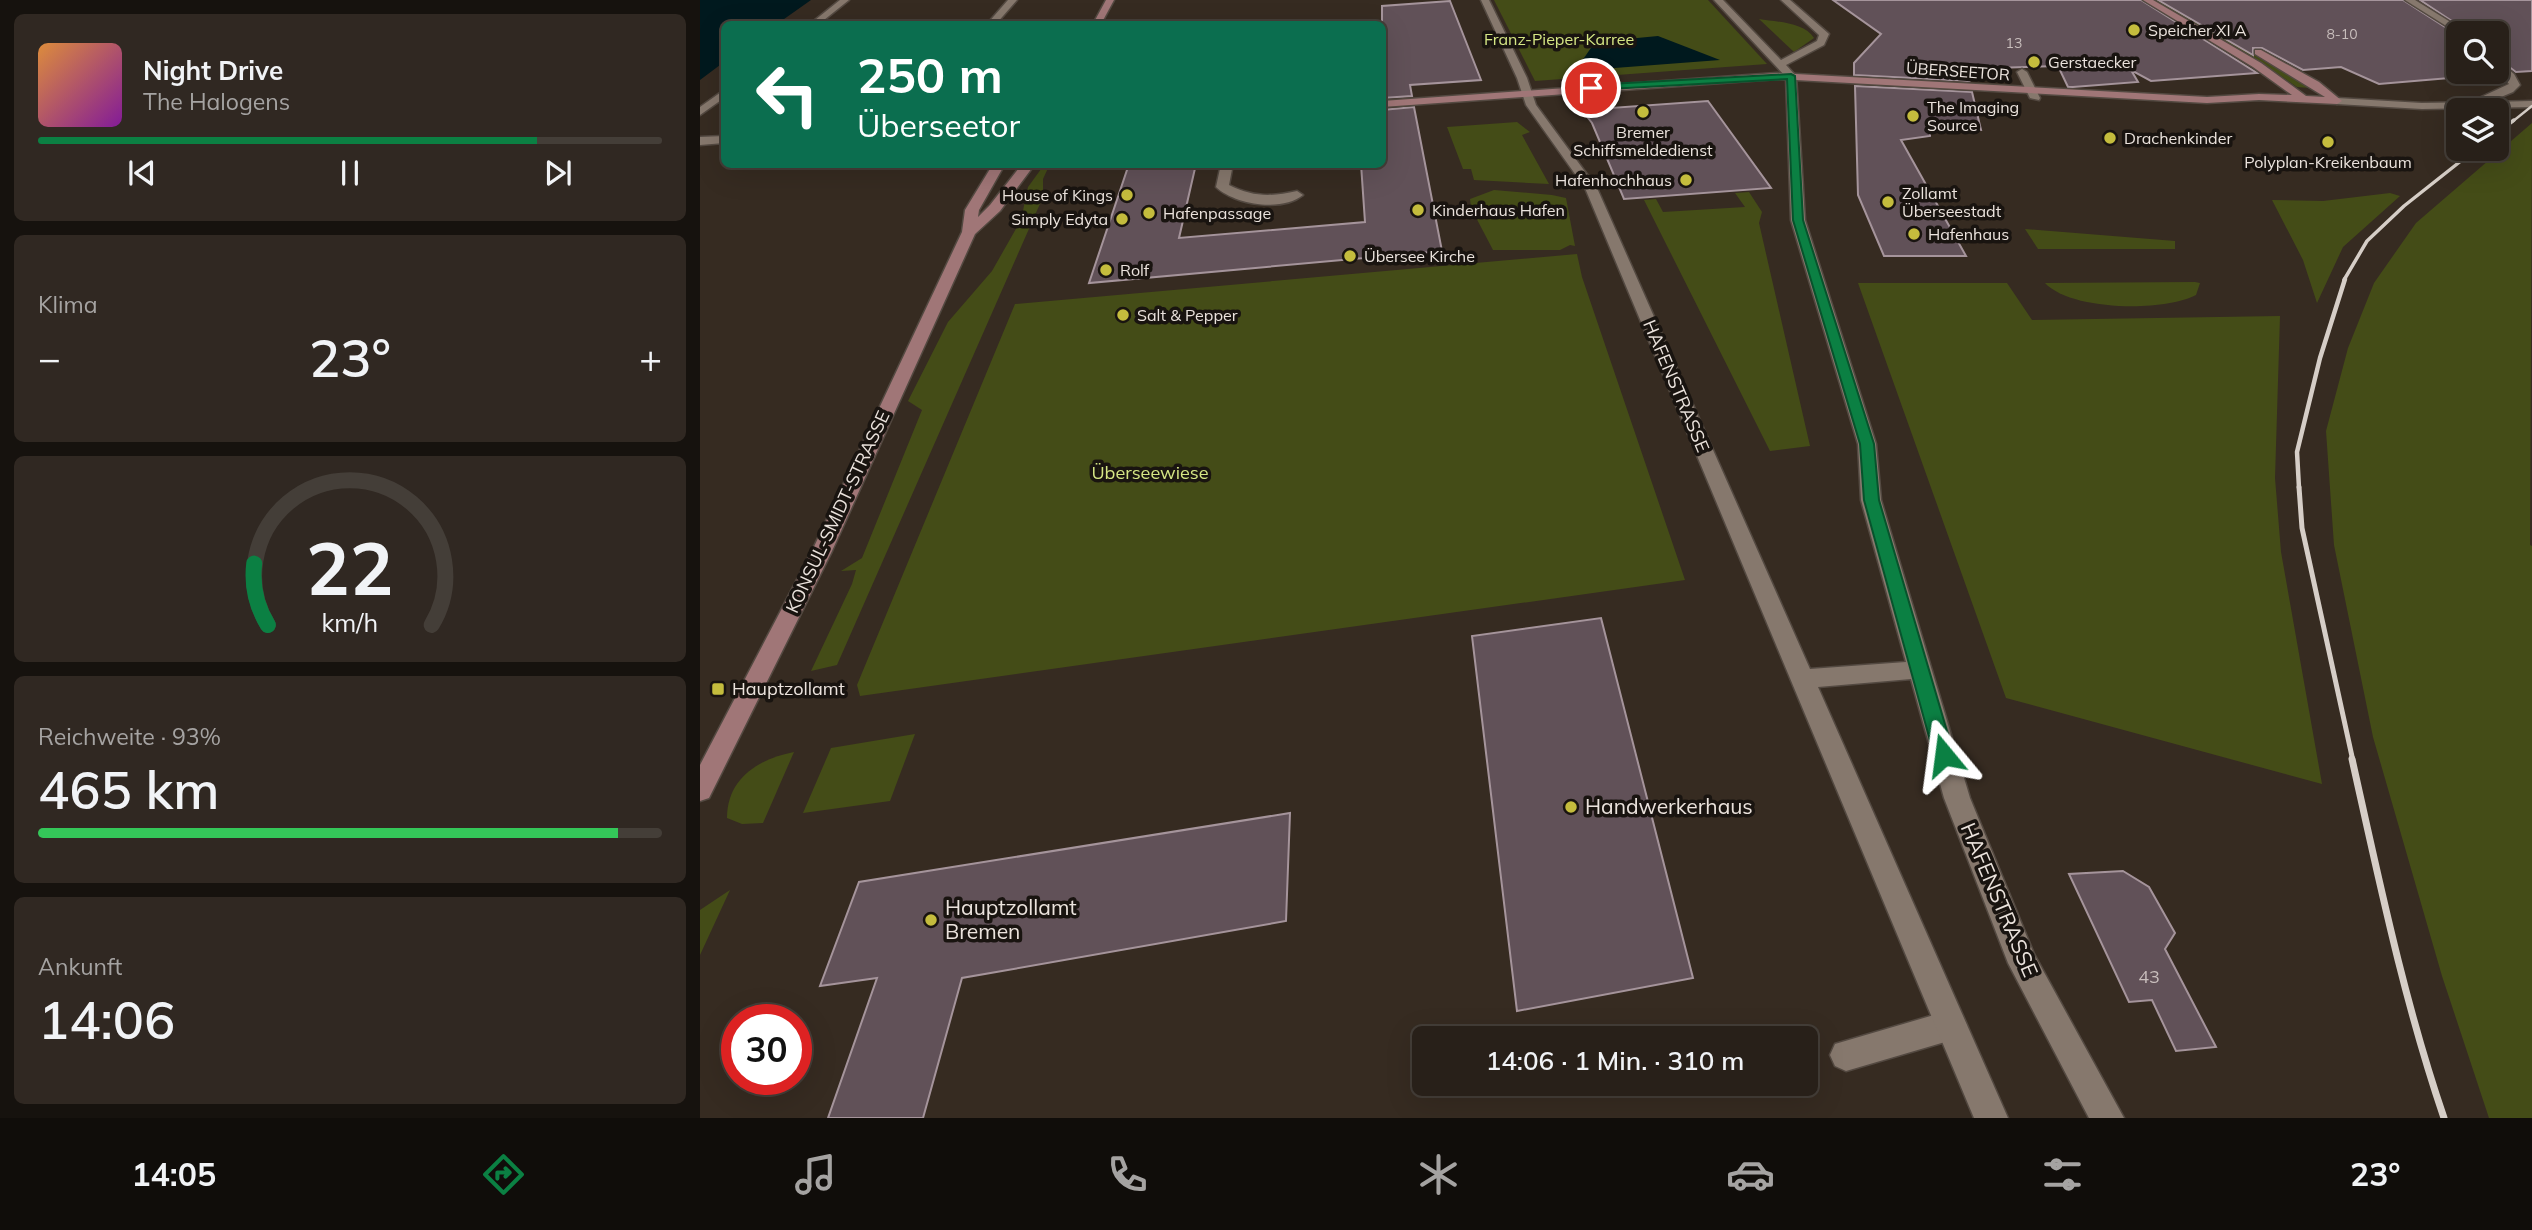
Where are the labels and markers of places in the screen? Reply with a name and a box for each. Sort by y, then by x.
place label: Speicher XI A [2148,20,2247,40]
marker: Speicher XI A [2126,22,2142,38]
place label: Gerstaecker [2048,52,2137,72]
marker: Gerstaecker [2026,54,2042,70]
pin [1561,58,1621,118]
place label: The Imaging Source [1927,97,2019,135]
marker: Bremer Schiffsmeldedienst [1635,104,1651,120]
marker: The Imaging Source [1905,108,1921,124]
place label: Bremer Schiffsmeldedienst [1573,122,1713,160]
place label: Drachenkinder [2124,128,2232,148]
marker: Drachenkinder [2102,130,2118,146]
marker: Polyplan-Kreikenbaum [2320,134,2336,150]
place label: Polyplan-Kreikenbaum [2244,152,2412,172]
place label: Hafenhochhaus [1555,170,1672,190]
marker: Hafenhochhaus [1678,172,1694,188]
place label: Zollamt Überseestadt [1902,183,2002,221]
place label: House of Kings [1002,185,1113,205]
marker: House of Kings [1119,187,1135,203]
marker: Zollamt Überseestadt [1880,194,1896,210]
place label: Kinderhaus Hafen [1432,200,1565,220]
marker: Kinderhaus Hafen [1410,202,1426,218]
place label: Hafenpassage [1163,203,1271,223]
marker: Hafenpassage [1141,205,1157,221]
place label: Simply Edyta [1011,209,1108,229]
marker: Simply Edyta [1114,211,1130,227]
place label: Hafenhaus [1928,224,2009,244]
marker: Hafenhaus [1906,226,1922,242]
place label: Übersee Kirche [1364,246,1475,266]
marker: Übersee Kirche [1342,248,1358,264]
place label: Rolf [1120,260,1150,280]
marker: Rolf [1098,262,1114,278]
place label: Salt & Pepper [1137,305,1238,325]
marker: Salt & Pepper [1115,307,1131,323]
place label: Hauptzollamt [732,677,845,700]
marker: Hauptzollamt [710,681,726,697]
place label: Handwerkerhaus [1585,793,1753,819]
marker: Handwerkerhaus [1563,799,1579,815]
place label: Hauptzollamt Bremen [945,894,1077,944]
marker: Hauptzollamt Bremen [923,912,939,928]

